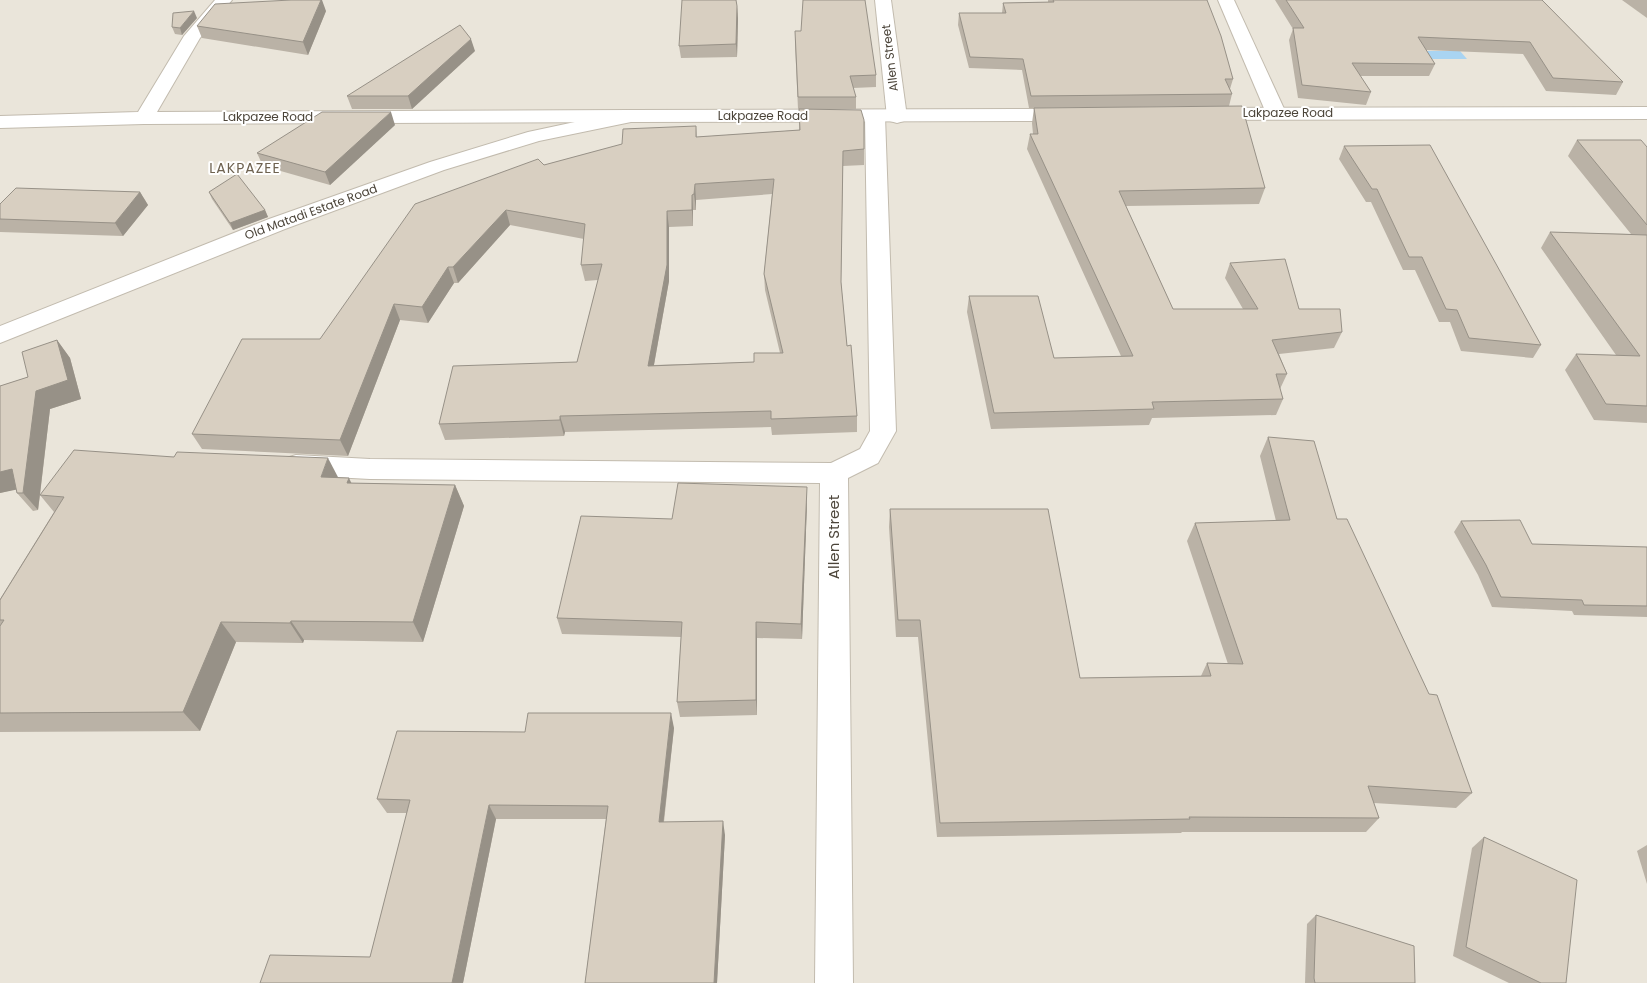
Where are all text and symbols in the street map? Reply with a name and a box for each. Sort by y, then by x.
street label: Allen Street [877,24,902,93]
street label: Lakpazee Road [1243,104,1333,121]
street label: Lakpazee Road [718,107,808,124]
street label: Lakpazee Road [223,108,313,125]
district label: LAKPAZEE [209,158,281,178]
street label: Old Matadi Estate Road [242,180,380,243]
street label: Allen Street [823,495,844,579]

